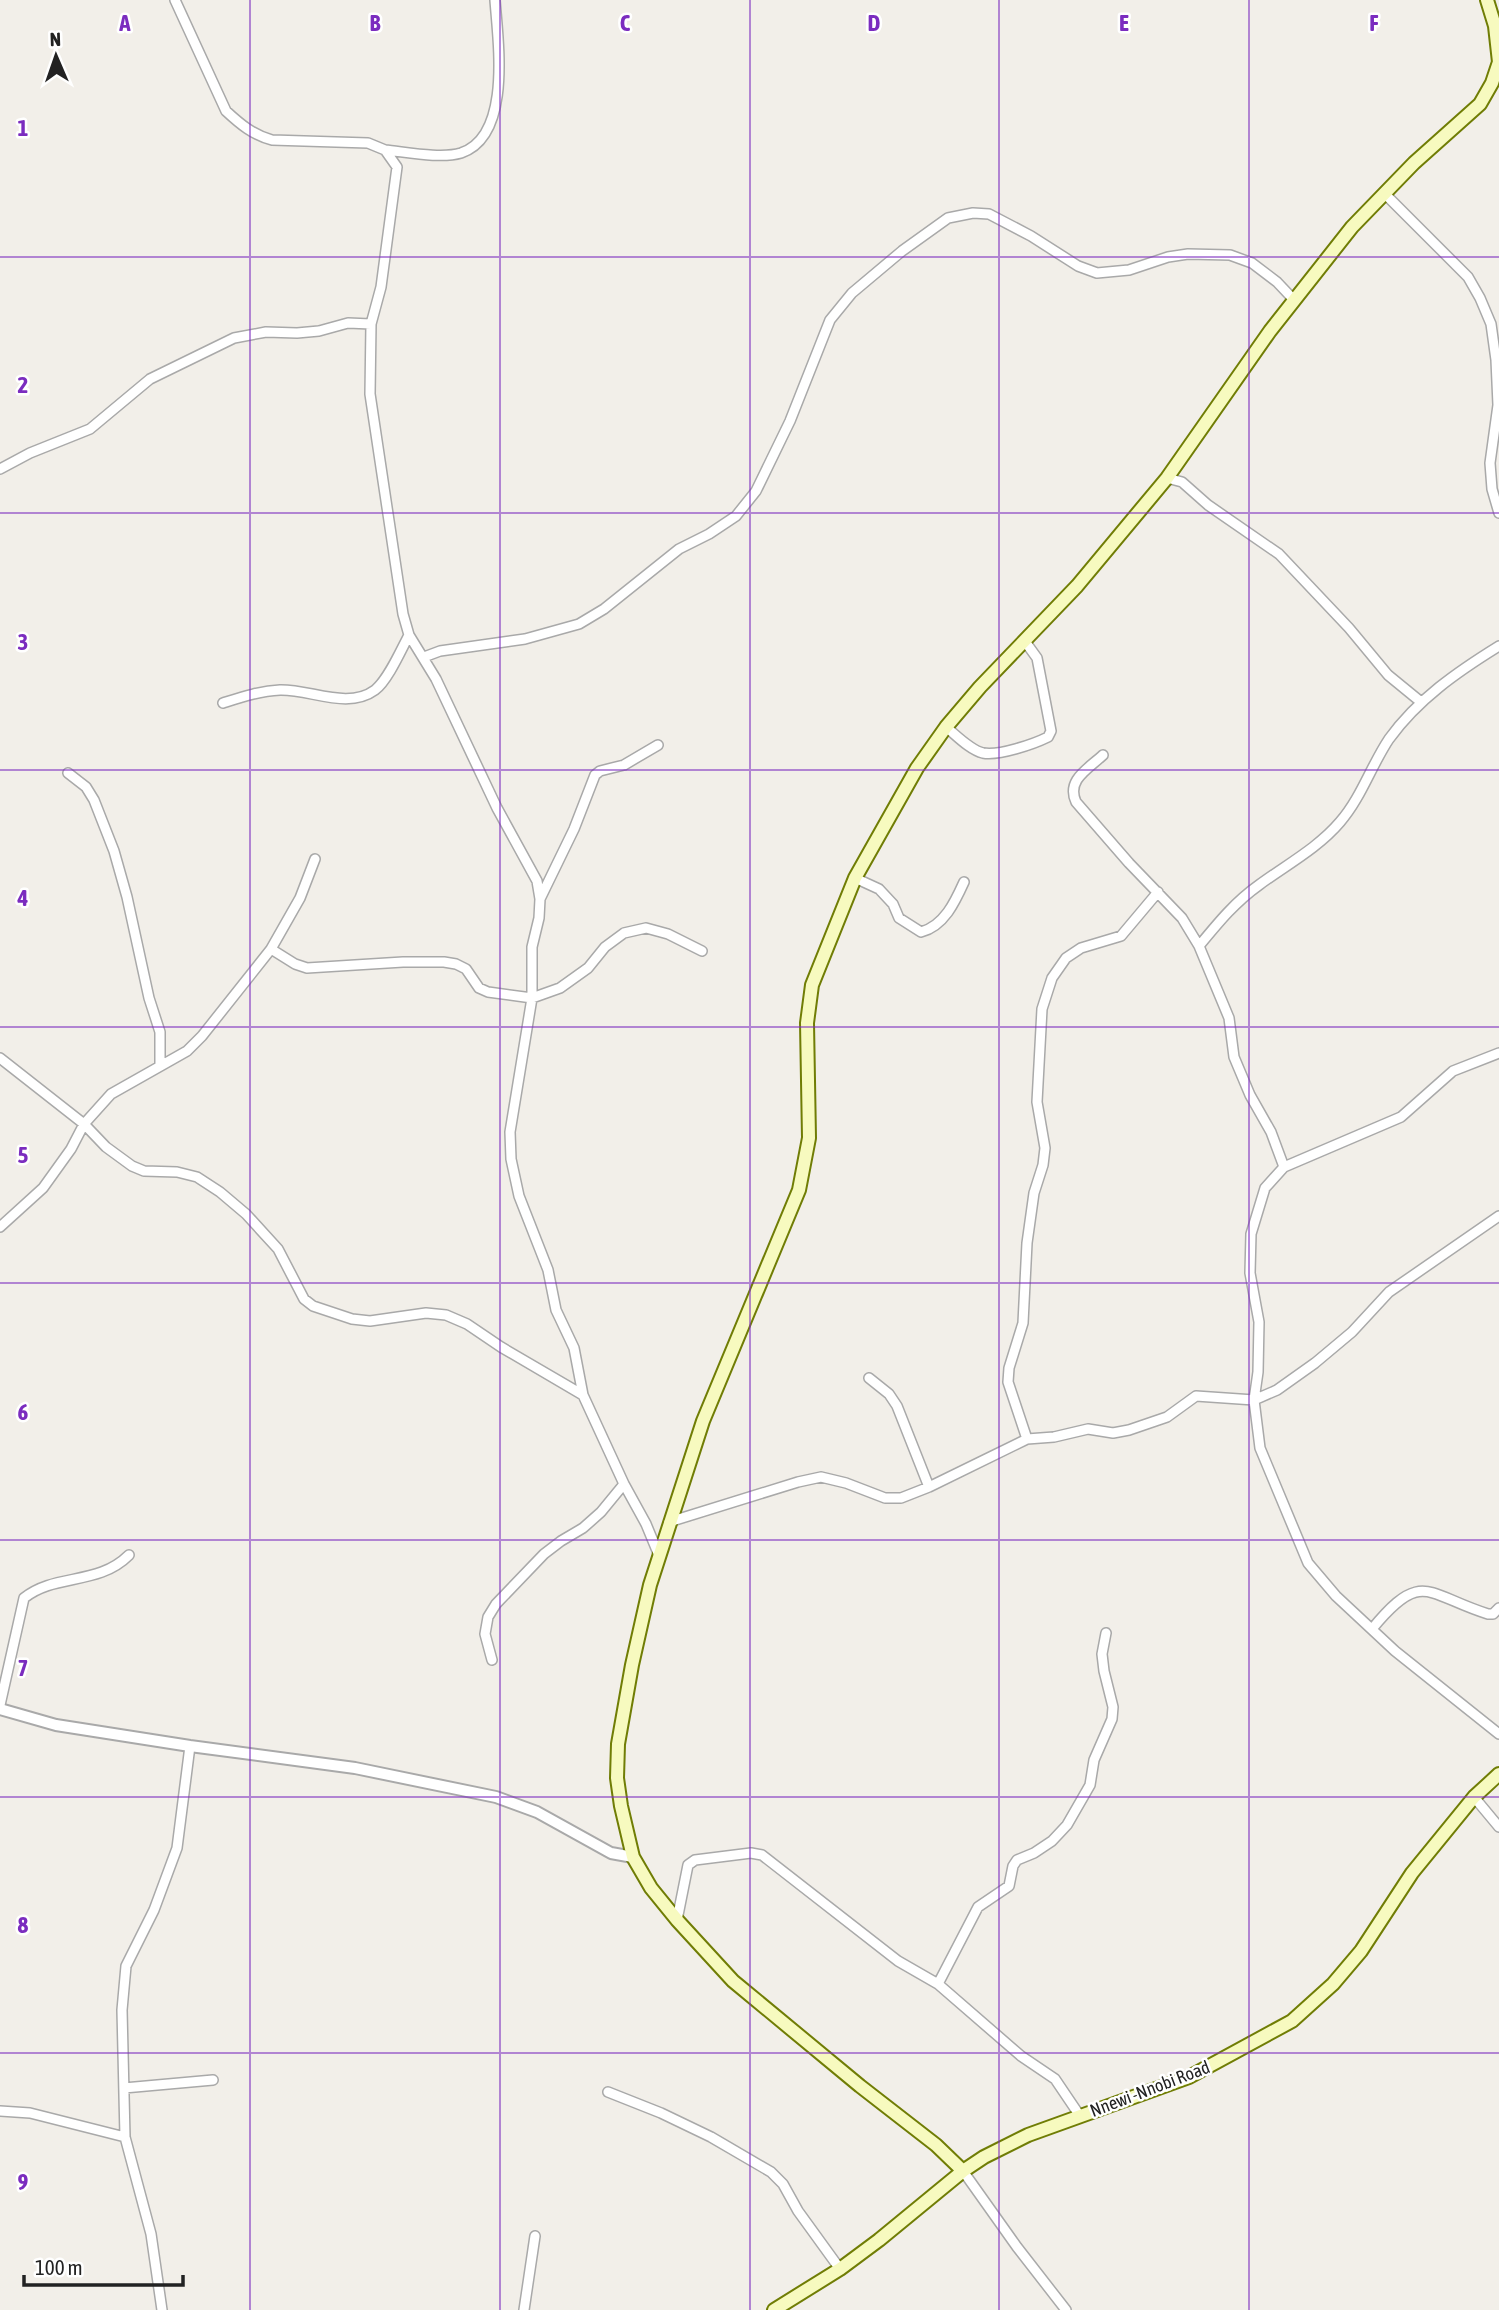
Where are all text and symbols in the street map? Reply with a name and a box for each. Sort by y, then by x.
text: A [118,10,131,36]
text: B [370,10,381,36]
text: C [620,10,631,36]
text: D [868,10,881,36]
text: E [1119,10,1129,36]
text: F [1369,10,1379,36]
north arrow [21,21,91,91]
text: N [49,28,61,50]
text: 1 [18,115,29,141]
text: 2 [18,372,28,398]
text: 3 [18,629,28,655]
text: 4 [17,885,29,911]
text: 5 [18,1142,29,1168]
text: 6 [18,1399,29,1425]
text: 7 [18,1655,28,1681]
text: 8 [18,1912,29,1938]
street label: Nnewi -Nnobi Road [1087,2056,1213,2121]
text: 9 [18,2169,29,2195]
scale bar [24,2244,184,2288]
text: 100 m [35,2255,83,2279]

